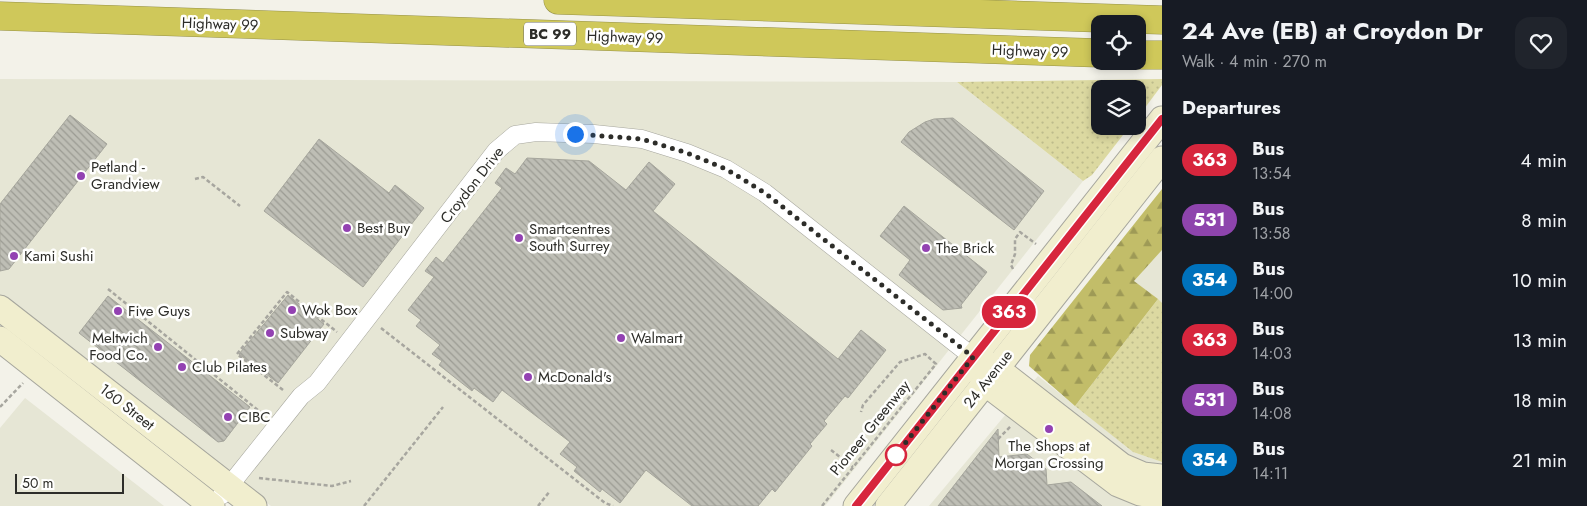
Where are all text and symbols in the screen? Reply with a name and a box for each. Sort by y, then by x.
street label: Highway 99 [181,12,259,36]
text: 24 Ave (EB) at Croydon Dr [1182,13,1483,48]
map controls [1091,15,1146,135]
button: locate [1091,15,1146,70]
button: heart [1515,17,1567,69]
road number: BC 99 [524,22,576,46]
street label: Highway 99 [586,25,664,49]
street label: Highway 99 [991,39,1069,63]
text: Walk · 4 min · 270 m [1182,50,1327,73]
button: layers [1091,80,1146,135]
text: Departures [1182,94,1281,121]
your location [563,122,588,147]
text: Bus [1252,135,1284,162]
street label: Croydon Drive [435,142,509,228]
text: 363 [1192,147,1227,173]
text: 4 min [1520,147,1567,174]
place label: Petland - Grandview [91,156,160,195]
text: 13:54 [1252,162,1291,185]
marker: Petland - Grandview [75,170,87,182]
text: Bus [1252,195,1284,222]
text: 531 [1194,207,1225,233]
text: 8 min [1521,207,1567,234]
place label: Best Buy [357,217,410,239]
place label: Smartcentres South Surrey [529,218,610,257]
marker: Best Buy [341,222,353,234]
text: 13:58 [1252,222,1291,245]
marker: Smartcentres South Surrey [513,232,525,244]
place label: The Brick [936,237,995,259]
marker: The Brick [920,242,932,254]
place label: Kami Sushi [24,245,94,267]
marker: Kami Sushi [8,250,20,262]
text: Bus [1252,255,1285,282]
text: 354 [1192,267,1227,293]
text: 10 min [1512,267,1567,294]
text: 14:00 [1252,282,1293,305]
line badge: 363 [980,296,1038,328]
place label: Wok Box [302,299,358,321]
text: 363 [992,299,1026,325]
place label: Five Guys [128,300,190,322]
marker: Wok Box [286,304,298,316]
marker: Five Guys [112,305,124,317]
text: Bus [1252,315,1284,342]
place label: Subway [280,322,329,344]
place label: Meltwich Food Co. [89,327,148,366]
marker: Subway [264,327,276,339]
place label: Walmart [631,327,683,349]
text: 363 [1192,327,1227,353]
text: 13 min [1513,327,1567,354]
marker: Walmart [615,332,627,344]
marker: Meltwich Food Co. [152,341,164,353]
text: 14:03 [1252,342,1292,365]
street label: 24 Avenue [958,345,1018,413]
place label: Club Pilates [192,356,267,378]
marker: Club Pilates [176,361,188,373]
place label: McDonald's [538,366,612,388]
marker: McDonald's [522,371,534,383]
street label: Pioneer Greenway [825,375,916,480]
text: Bus [1252,375,1284,402]
street label: 160 Street [95,378,160,436]
text: 531 [1194,387,1225,413]
text: 18 min [1513,387,1567,414]
text: 14:08 [1252,402,1292,425]
place label: CIBC [238,406,271,428]
marker: CIBC [222,411,234,423]
marker: The Shops at Morgan Crossing [1043,423,1055,435]
place label: The Shops at Morgan Crossing [994,435,1104,474]
text: Bus [1252,435,1285,462]
unlabelled marker [885,444,907,466]
text: 354 [1192,447,1227,473]
text: 21 min [1512,447,1567,474]
text: 14:11 [1252,462,1288,485]
scale bar [15,471,124,494]
text: 50 m [22,473,53,493]

